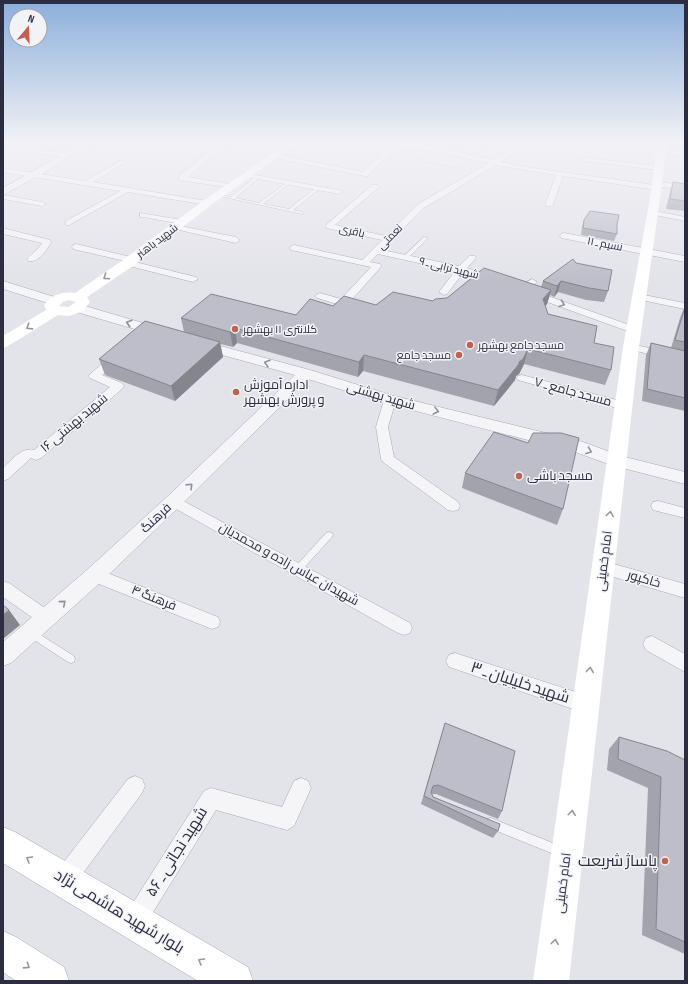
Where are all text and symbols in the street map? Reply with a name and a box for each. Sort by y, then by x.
north arrow [8,8,48,48]
text: N [26,12,36,26]
street label: شهید باهنر [133,221,180,261]
street label: باقری [338,222,366,240]
street label: نعمتی [375,222,405,252]
street label: نسیم ـ ۱۱ [586,234,624,255]
street label: شهید ترابی ـ ۹ [418,254,480,282]
one-way arrow [104,273,111,280]
one-way arrow [558,300,565,308]
one-way arrow [125,320,132,328]
one-way arrow [26,322,33,330]
place label: کلانتری ۱۱ بهشهر [242,323,317,336]
marker: کلانتری ۱۱ بهشهر [230,324,240,334]
place label: مسجد جامع بهشهر [477,339,564,353]
marker: مسجد جامع بهشهر [465,340,475,350]
place label: مسجد جامع [397,349,451,363]
marker: مسجد جامع [454,350,464,360]
one-way arrow [264,359,271,368]
street label: مسجد جامع ـ ۷ [533,374,613,410]
place label: اداره آموزش و پرورش بهشهر [243,377,325,409]
street label: شهید بهشتی [345,379,417,413]
marker: اداره آموزش و پرورش بهشهر [231,387,241,397]
street label: شهید بهشتی ۱۶ [37,390,111,456]
one-way arrow [433,407,440,415]
one-way arrow [586,446,593,454]
place label: مسجد باشی [527,468,593,484]
marker: مسجد باشی [514,471,524,481]
one-way arrow [185,483,193,491]
street label: فرهنگ [137,500,175,536]
one-way arrow [605,511,614,517]
street label: شهیدان عباس زاده و محمدیان [216,519,362,609]
street label: امام خمینی [592,530,617,592]
street label: خاکپور [625,566,663,591]
street label: فرهنگ ۴ [129,582,179,614]
one-way arrow [59,600,66,607]
street label: شهید خلیلیان ـ ۳ [468,658,572,708]
one-way arrow [585,667,594,673]
street label: شهید نجاتی ـ ۵۶ [142,804,212,900]
one-way arrow [567,810,576,816]
street label: امام خمینی [551,852,576,914]
place label: پاساژ شریعت [578,852,658,872]
marker: پاساژ شریعت [660,856,670,866]
one-way arrow [26,857,33,864]
street label: بلوار شهید هاشمی نژاد [51,866,187,958]
one-way arrow [551,939,560,945]
one-way arrow [198,959,205,966]
one-way arrow [22,961,29,968]

